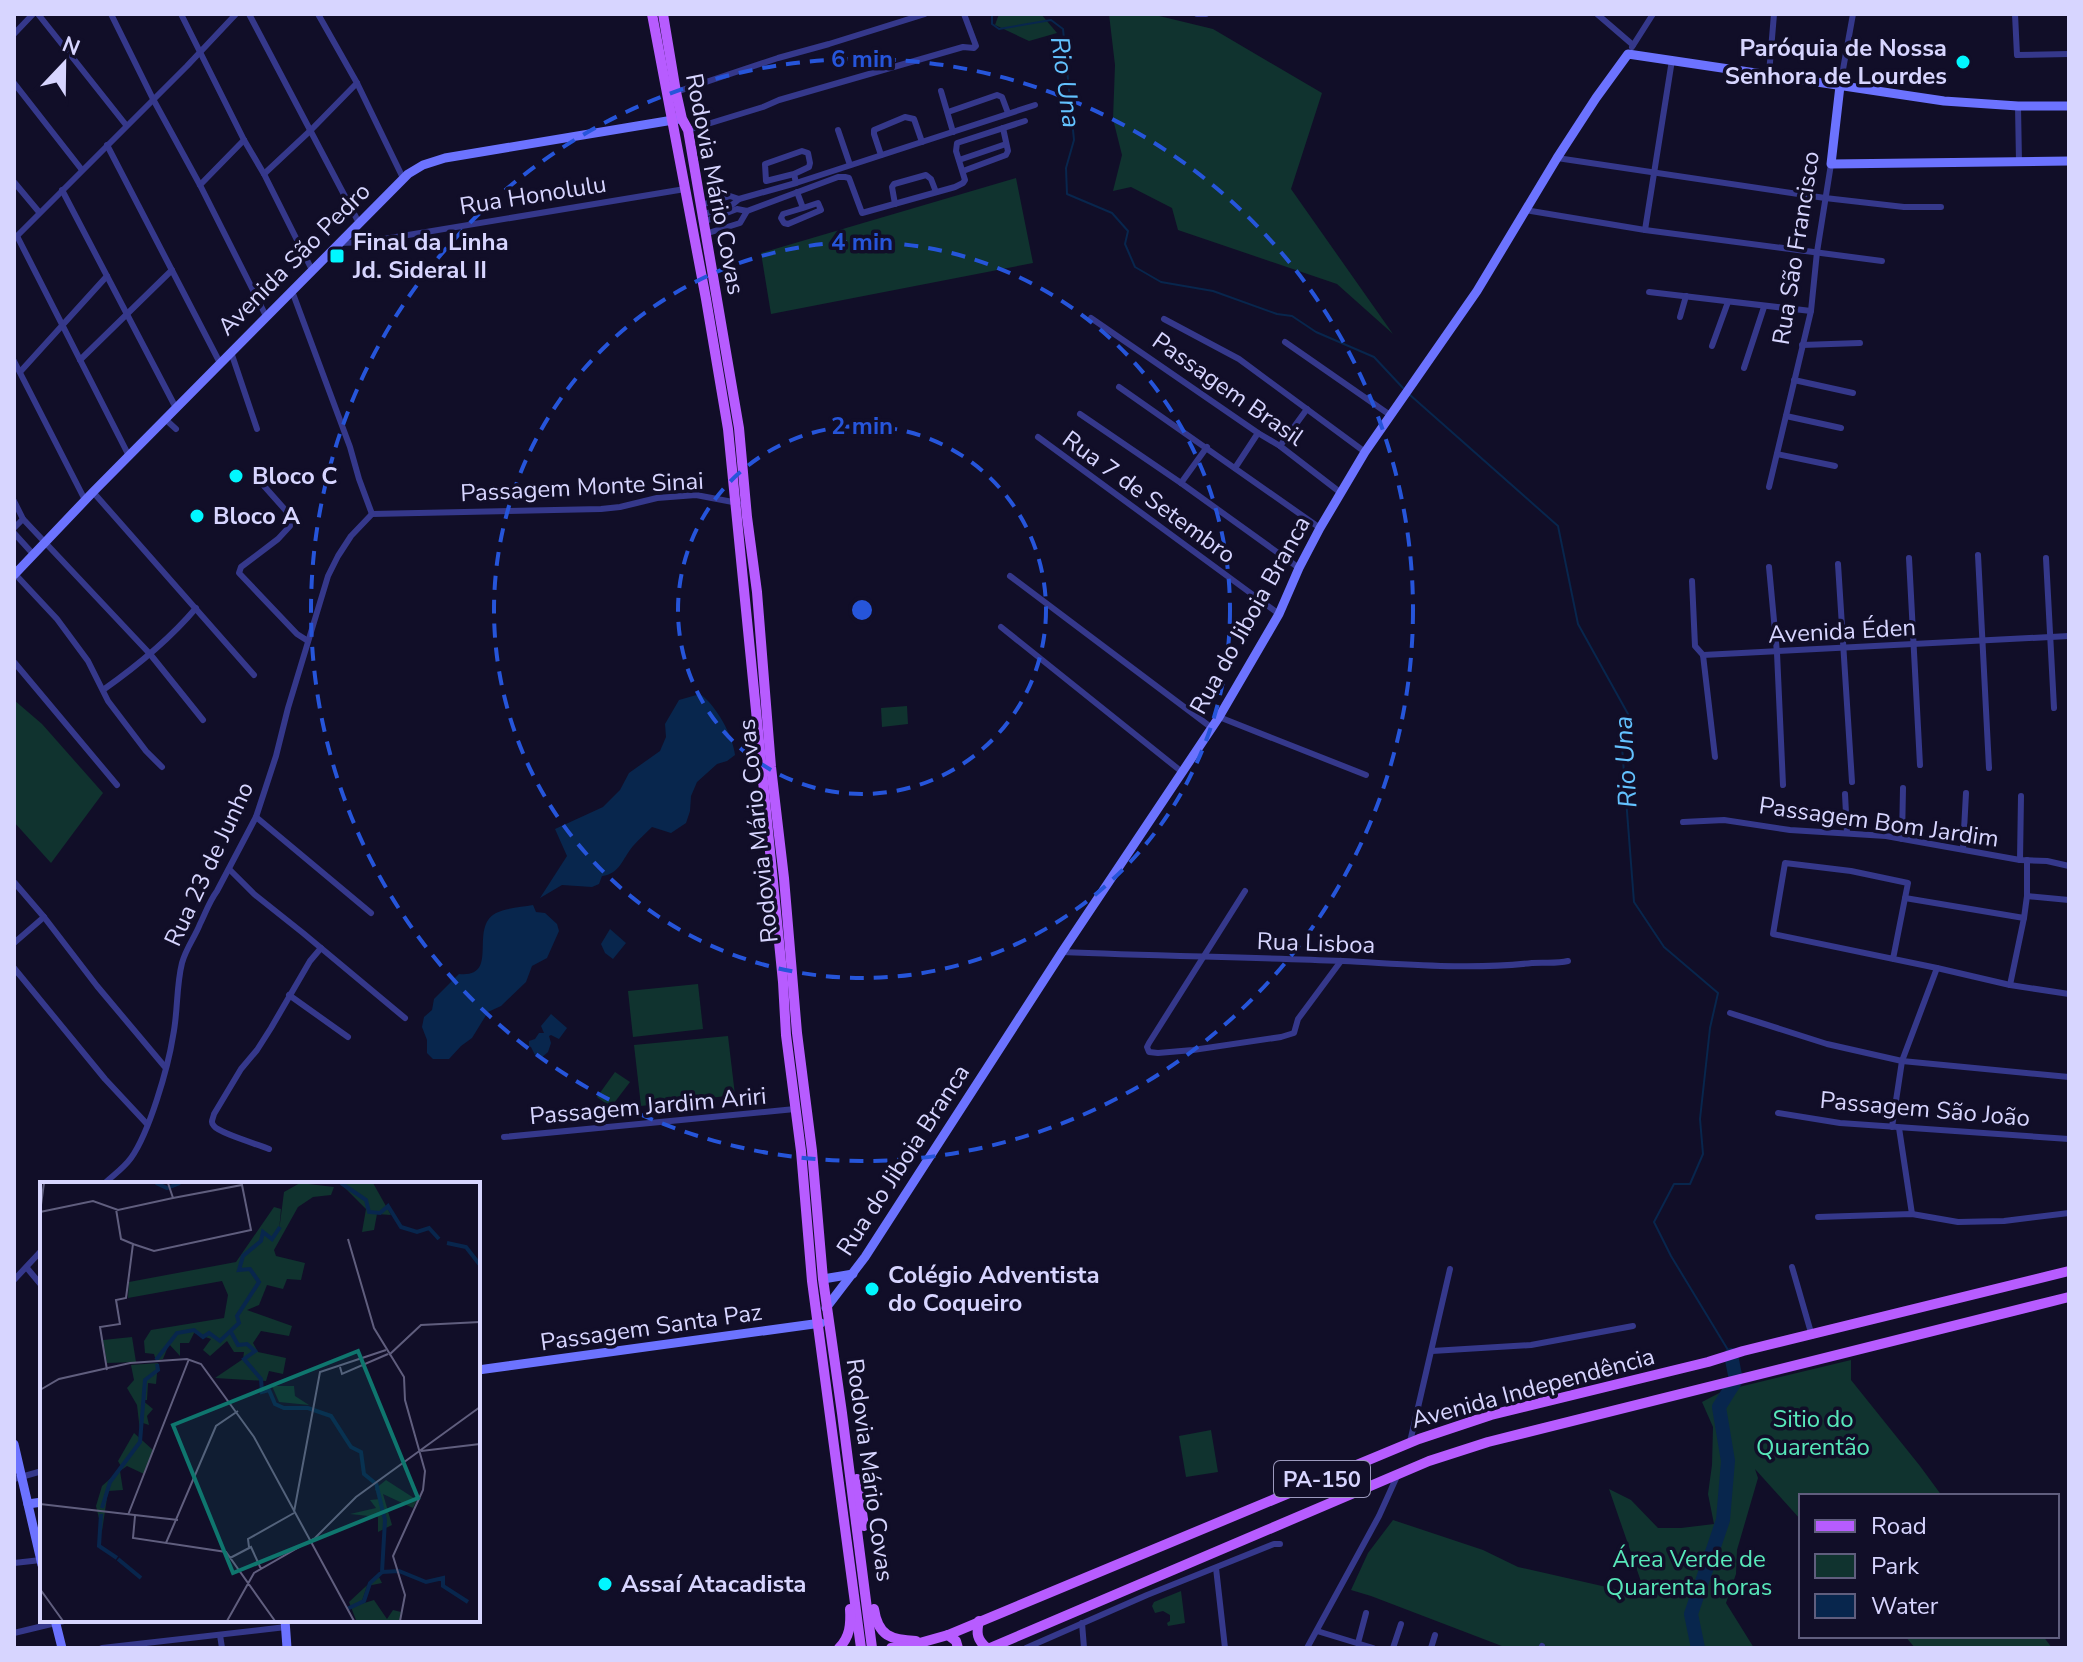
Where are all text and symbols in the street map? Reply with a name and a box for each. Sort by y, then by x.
north arrow [24,24,104,104]
text: N [58,29,84,63]
place label: Paróquia de Nossa Senhora de Lourdes [1725,32,1947,92]
water label: Rio Una [1042,34,1089,130]
text: 6 min [831,43,893,75]
marker: Paróquia de Nossa Senhora de Lourdes [1954,53,1972,71]
street label: Rodovia Mário Covas [678,71,752,297]
street label: Rua São Francisco [1765,149,1827,347]
street label: Rua Honolulu [457,168,609,222]
street label: Avenida São Pedro [211,176,377,342]
place label: Final da Linha Jd. Sideral II [352,226,509,286]
text: 4 min [831,226,893,258]
marker: Final da Linha Jd. Sideral II [328,247,346,265]
street label: Passagem Brasil [1146,325,1310,453]
text: 2 min [831,410,893,442]
street label: Rua 7 de Setembro [1056,423,1242,571]
place label: Bloco C [252,460,338,492]
street label: Passagem Monte Sinai [460,465,704,509]
marker: Bloco C [227,467,245,485]
place label: Bloco A [213,500,300,532]
marker: Bloco A [188,507,206,525]
street label: Rua do Jiboia Branca [1182,510,1318,720]
centre of rings [848,596,876,624]
street label: Avenida Éden [1767,611,1917,651]
water label: Rio Una [1606,715,1645,809]
street label: Rodovia Mário Covas [730,717,786,945]
street label: Rua 23 de Junho [157,777,261,951]
street label: Passagem Bom Jardim [1757,789,2001,855]
street label: Rua Lisboa [1256,925,1376,961]
street label: Rua do Jiboia Branca [829,1058,977,1262]
street label: Passagem Jardim Ariri [528,1080,768,1132]
street label: Passagem São João [1819,1084,2031,1134]
inset map [40,1182,480,1622]
place label: Colégio Adventista do Coqueiro [888,1259,1100,1319]
marker: Colégio Adventista do Coqueiro [863,1280,881,1298]
street label: Passagem Santa Paz [538,1296,764,1358]
street label: Avenida Independência [1408,1340,1658,1436]
street label: Rodovia Mário Covas [839,1356,901,1584]
park label: Sitio do Quarentão [1756,1403,1870,1463]
road number: PA-150 [1274,1461,1370,1497]
legend [1799,1494,2059,1638]
text: Road [1871,1510,1927,1542]
park label: Área Verde de Quarenta horas [1606,1543,1772,1603]
text: Park [1871,1550,1920,1582]
place label: Assaí Atacadista [621,1568,807,1600]
marker: Assaí Atacadista [596,1575,614,1593]
text: Water [1871,1590,1939,1622]

